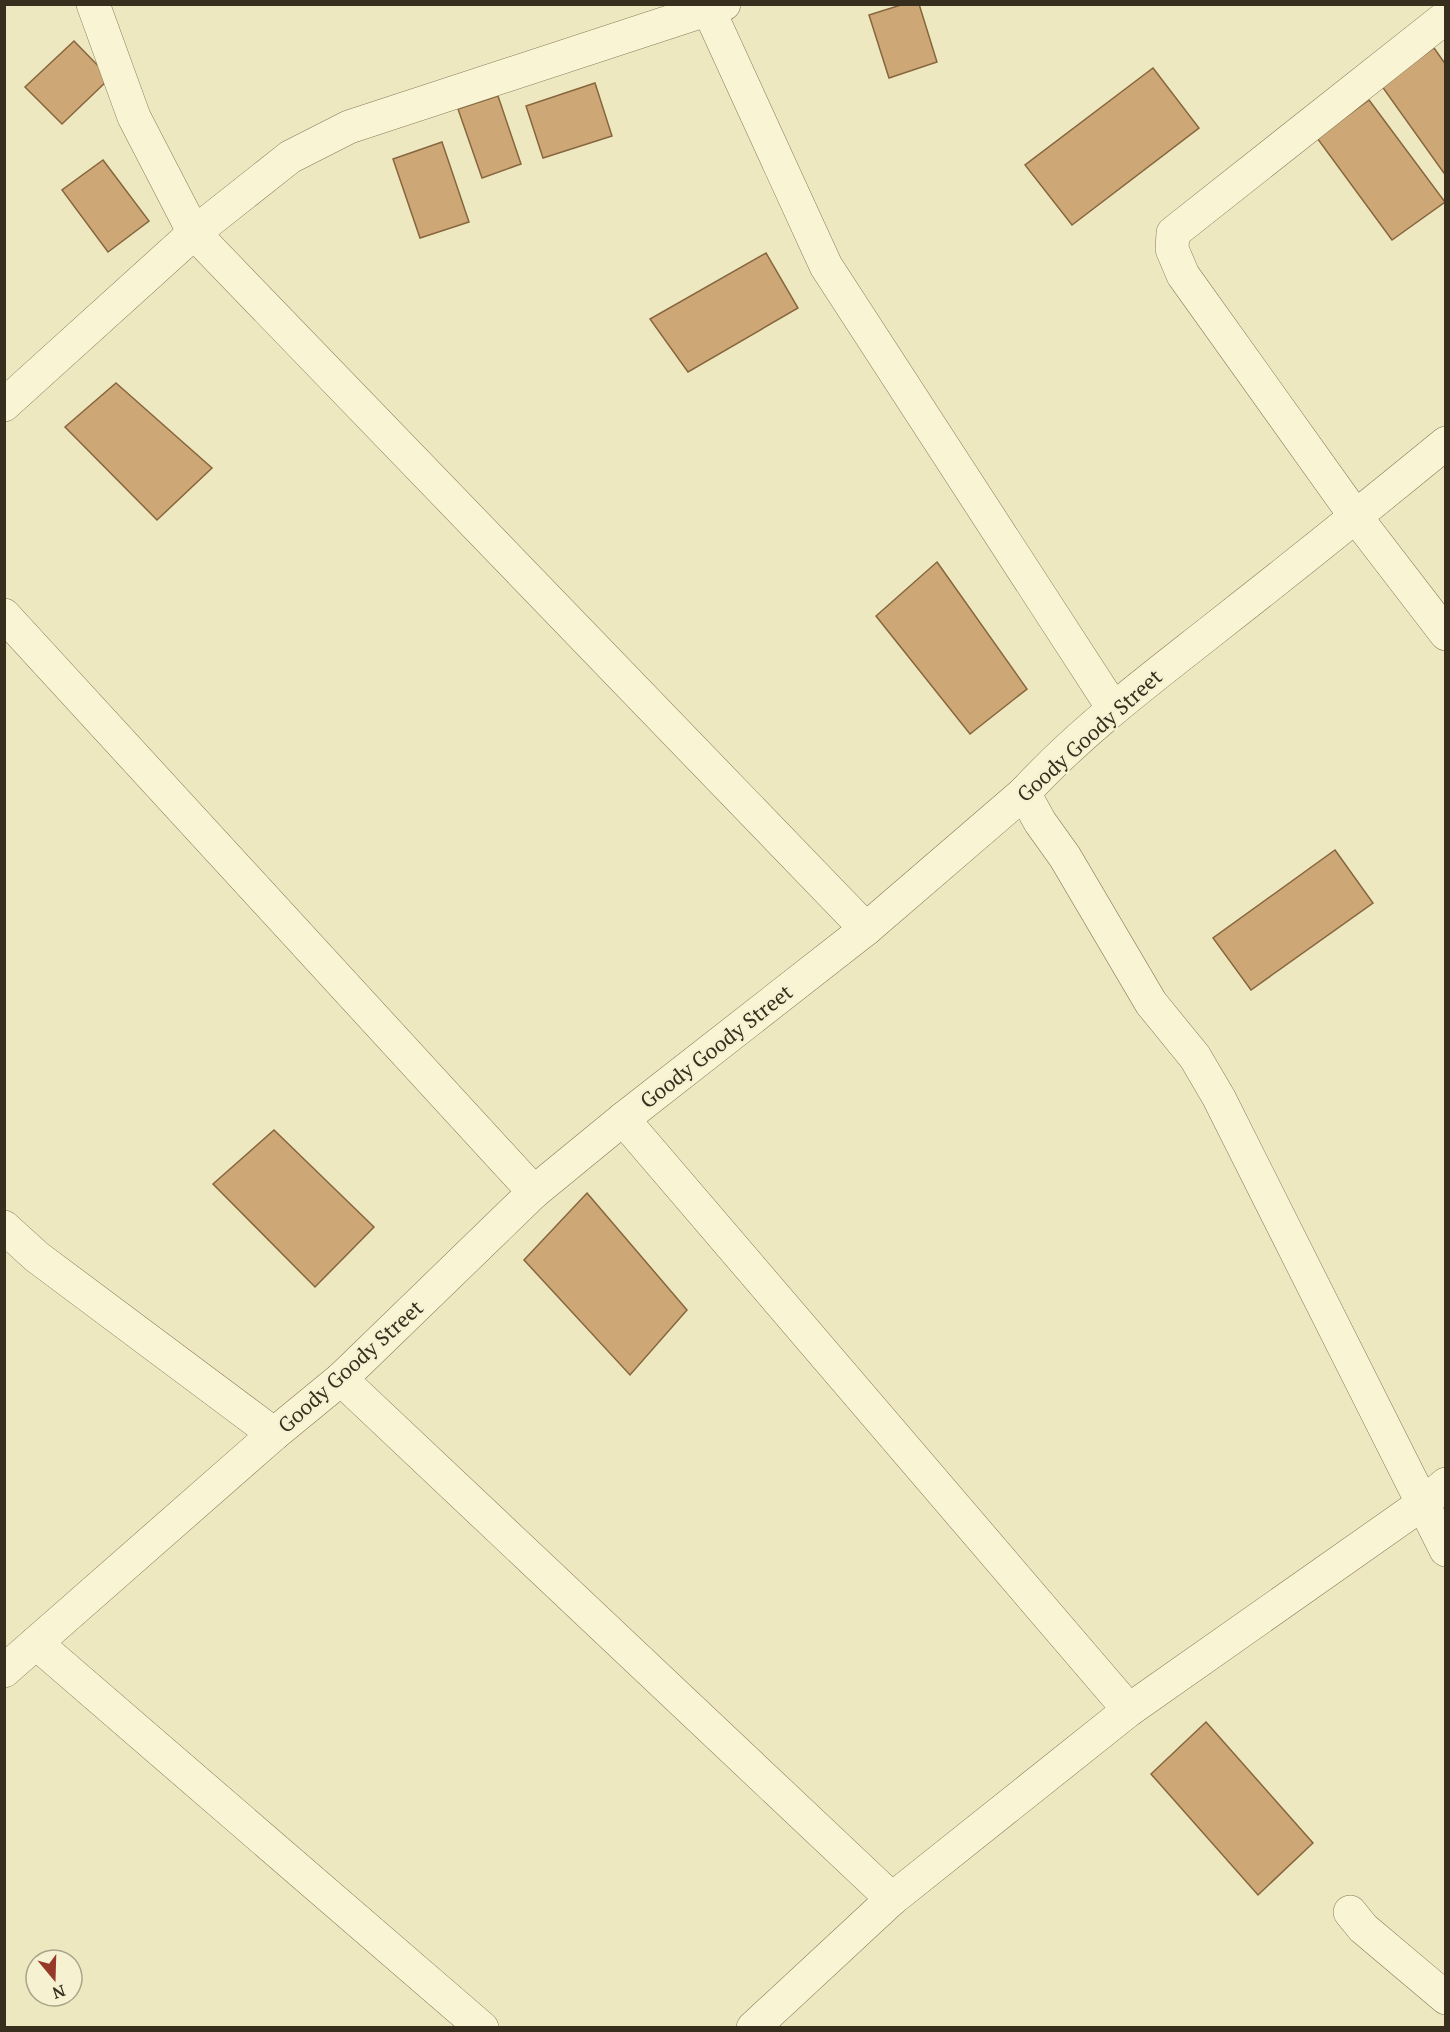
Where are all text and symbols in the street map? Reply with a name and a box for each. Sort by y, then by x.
street label: Goody Goody Street [1010,662,1168,808]
street label: Goody Goody Street [634,978,798,1114]
street label: Goody Goody Street [271,1293,429,1439]
north arrow [24,1948,84,2008]
text: N [50,1980,68,2005]

